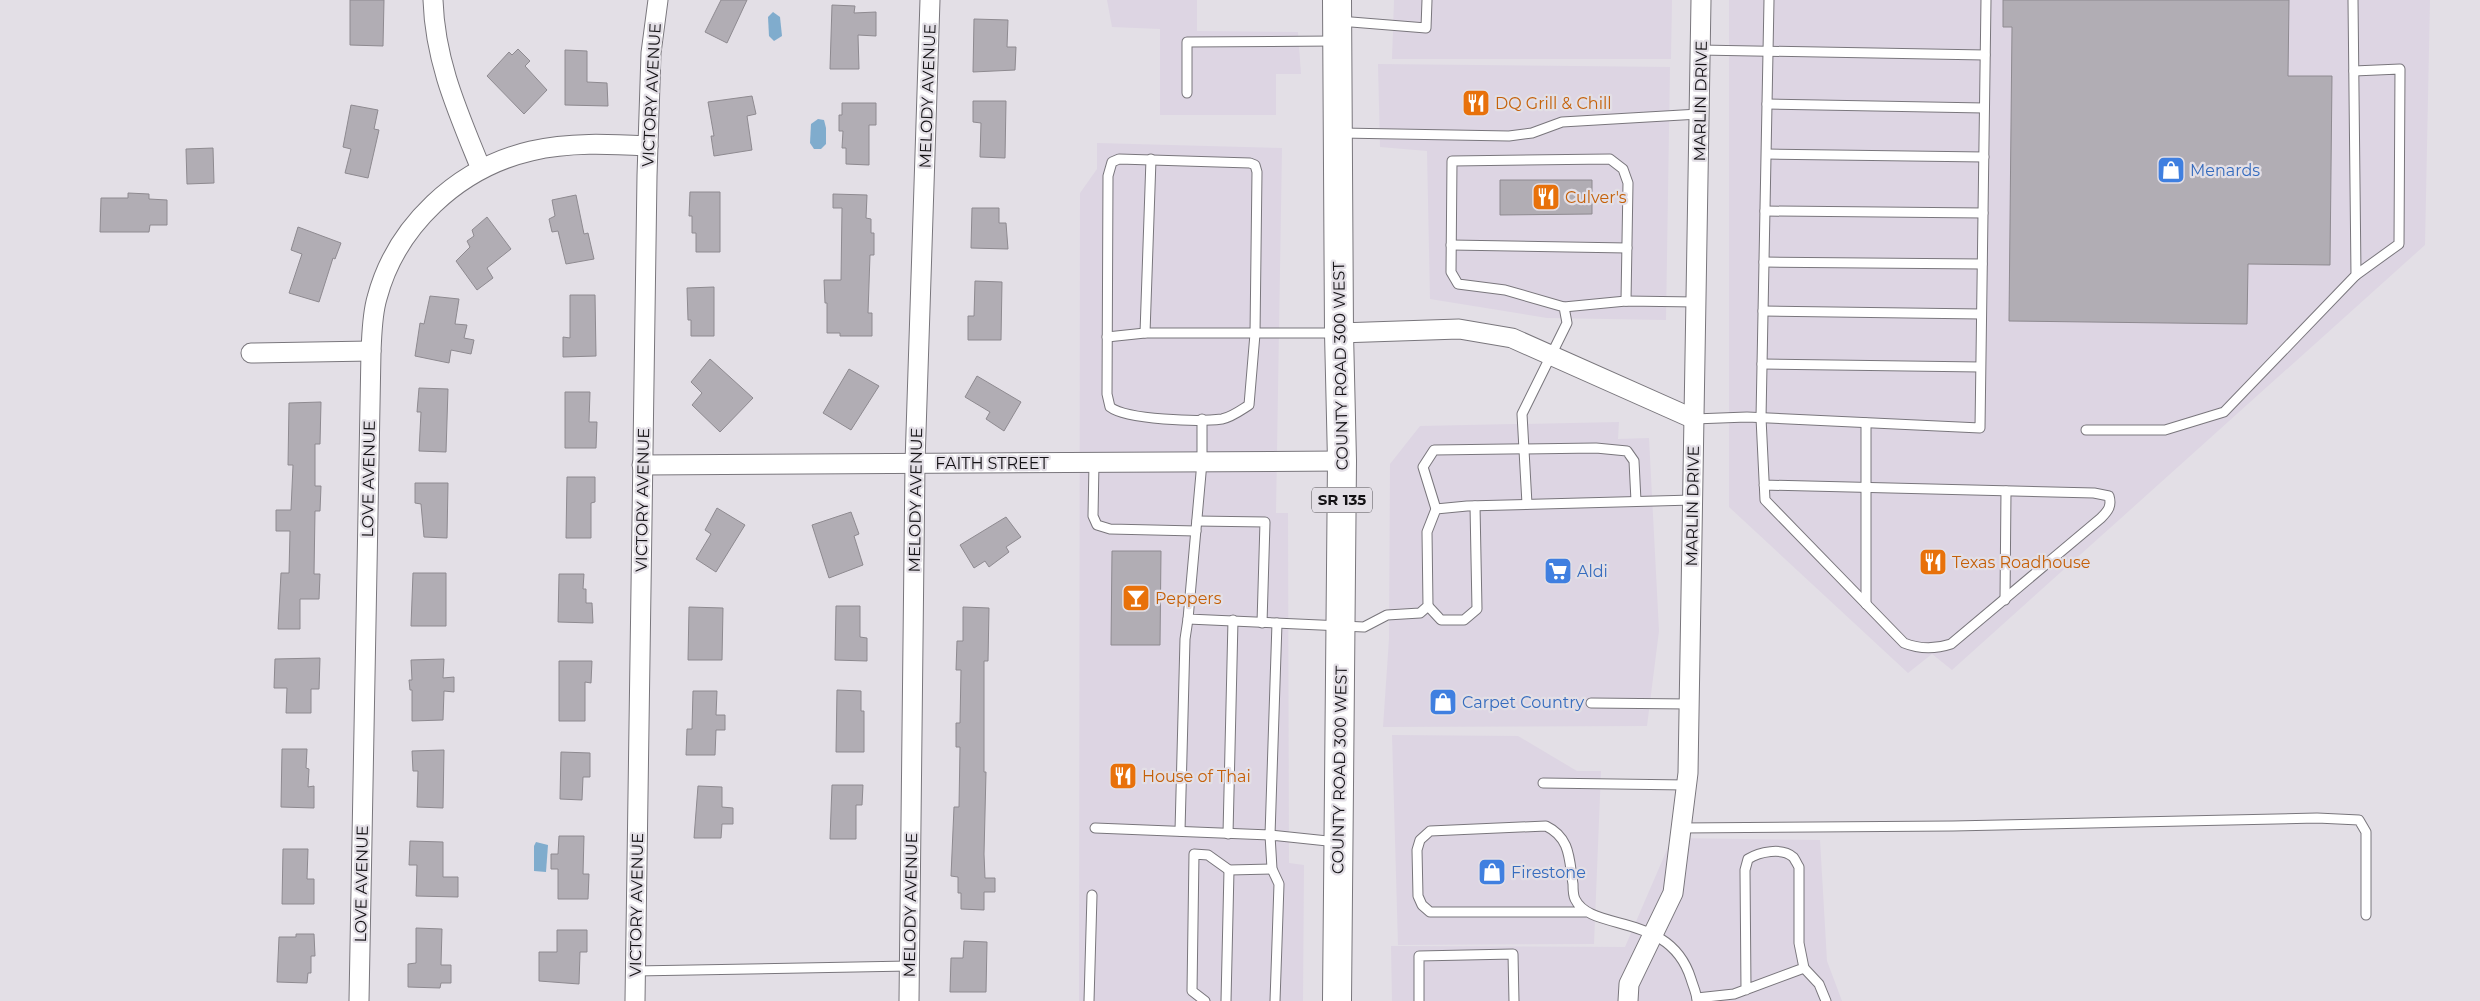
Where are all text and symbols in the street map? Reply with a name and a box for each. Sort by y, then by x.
street label: VICTORY AVENUE [638,23,665,167]
street label: MELODY AVENUE [915,23,940,169]
street label: MARLIN DRIVE [1690,40,1711,162]
restaurant icon: DQ Grill & Chill [1461,88,1491,118]
place label: DQ Grill & Chill [1495,94,1612,113]
shop icon: Menards [2156,155,2186,185]
place label: Menards [2190,161,2260,180]
restaurant icon: Culver's [1531,182,1561,212]
place label: Culver's [1565,188,1627,207]
street label: COUNTY ROAD 300 WEST [1329,261,1352,470]
street label: LOVE AVENUE [358,420,379,538]
street label: VICTORY AVENUE [632,428,653,572]
street label: MELODY AVENUE [905,428,926,572]
street label: MARLIN DRIVE [1682,445,1703,567]
street label: FAITH STREET [935,454,1049,473]
road number: SR 135 [1312,488,1372,512]
restaurant icon: Texas Roadhouse [1918,547,1948,577]
place label: Texas Roadhouse [1952,553,2090,572]
supermarket icon: Aldi [1543,556,1573,586]
place label: Aldi [1577,562,1608,581]
bar icon: Peppers [1121,583,1151,613]
place label: Peppers [1155,589,1222,608]
street label: COUNTY ROAD 300 WEST [1328,665,1351,874]
shop icon: Carpet Country [1428,687,1458,717]
place label: Carpet Country [1462,693,1585,712]
restaurant icon: House of Thai [1108,761,1138,791]
place label: House of Thai [1142,767,1251,786]
street label: LOVE AVENUE [351,825,372,943]
street label: VICTORY AVENUE [626,833,647,977]
street label: MELODY AVENUE [900,833,921,977]
shop icon: Firestone [1477,857,1507,887]
place label: Firestone [1511,863,1586,882]

